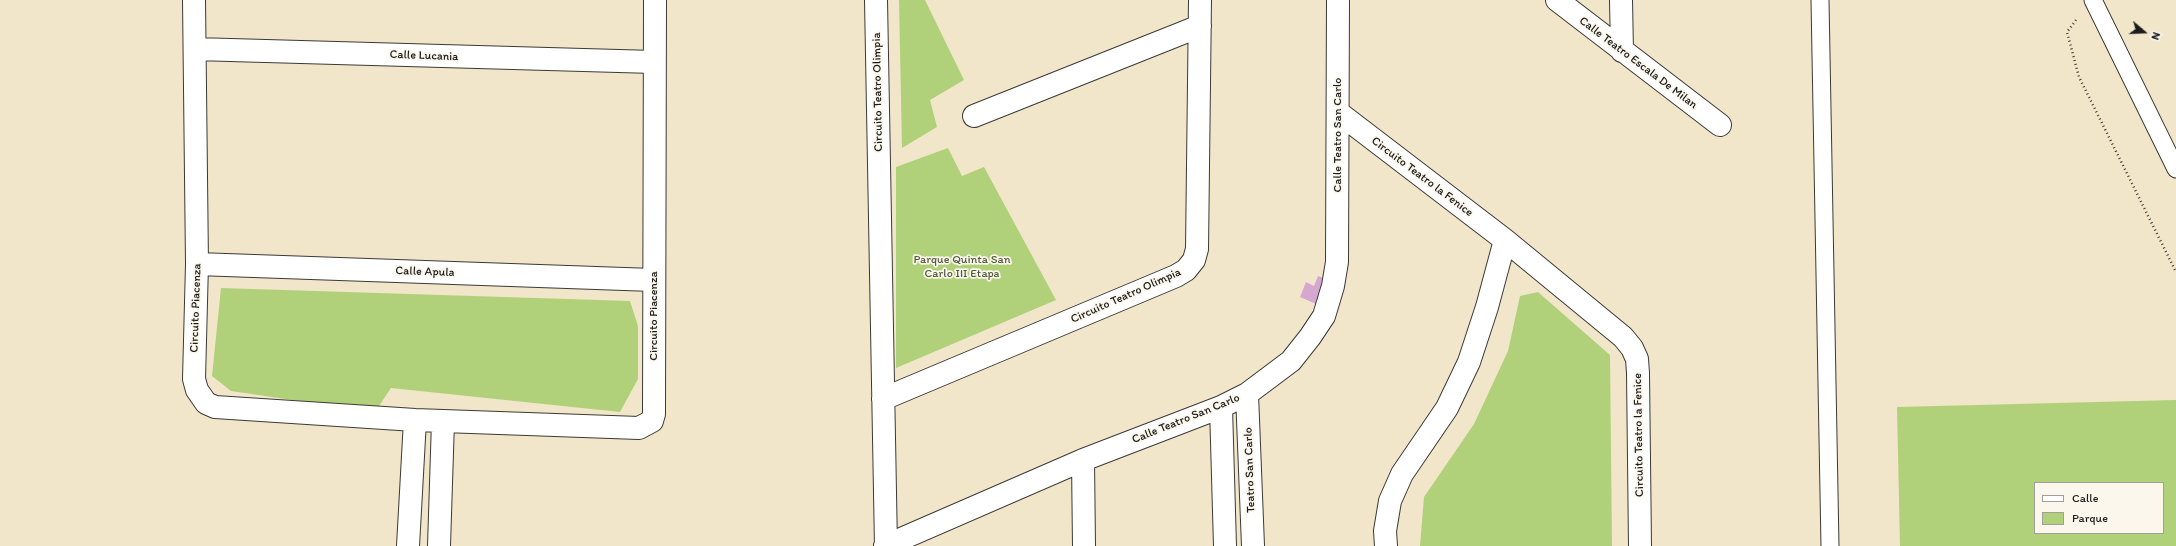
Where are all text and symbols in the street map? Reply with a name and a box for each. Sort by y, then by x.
north arrow [2124,12,2164,52]
street label: Calle Teatro Escala De Milan [1576,14,1700,112]
text: N [2148,30,2163,42]
street label: Circuito Teatro Olimpia [870,32,886,152]
street label: Calle Lucania [389,48,459,64]
street label: Calle Teatro San Carlo [1331,78,1345,192]
street label: Circuito Teatro la Fenice [1368,134,1476,220]
park label: Parque Quinta San Carlo III Etapa [913,253,1011,281]
street label: Circuito Piacenza [187,263,205,353]
street label: Calle Apula [395,264,455,280]
street label: Circuito Teatro Olimpia [1069,265,1183,327]
street label: Circuito Piacenza [647,271,661,361]
street label: Circuito Teatro la Fenice [1631,373,1647,497]
street label: Calle Teatro San Carlo [1130,391,1242,447]
street label: Teatro San Carlo [1241,427,1259,513]
legend [2034,482,2164,534]
text: Calle [2072,491,2098,505]
text: Parque [2072,511,2108,525]

